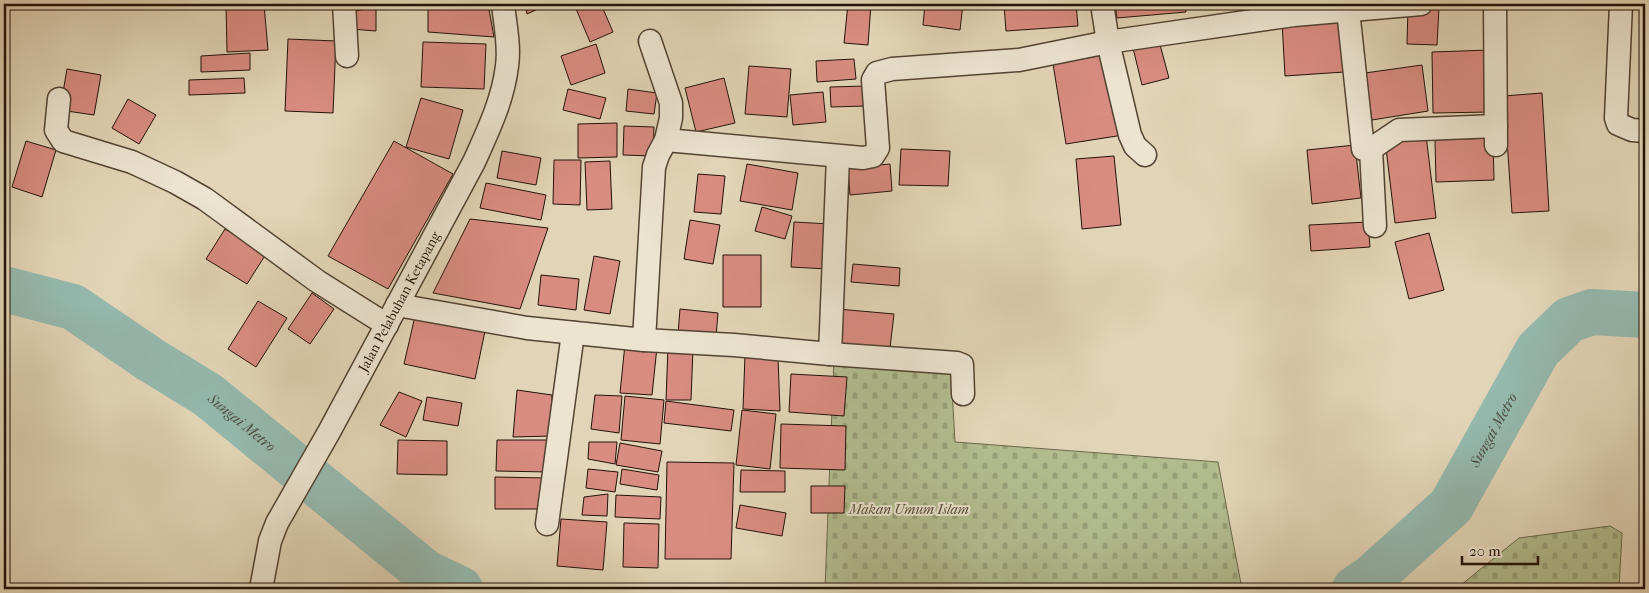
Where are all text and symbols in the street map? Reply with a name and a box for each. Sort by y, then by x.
street label: Jalan Pelabuhan Ketapang [354,228,444,376]
water label: Sungai Metro [203,389,279,455]
water label: Sungai Metro [1465,390,1521,471]
park label: Makan Umum Islam [848,501,969,518]
scale bar [1462,533,1538,565]
text: 20 m [1469,542,1501,560]

